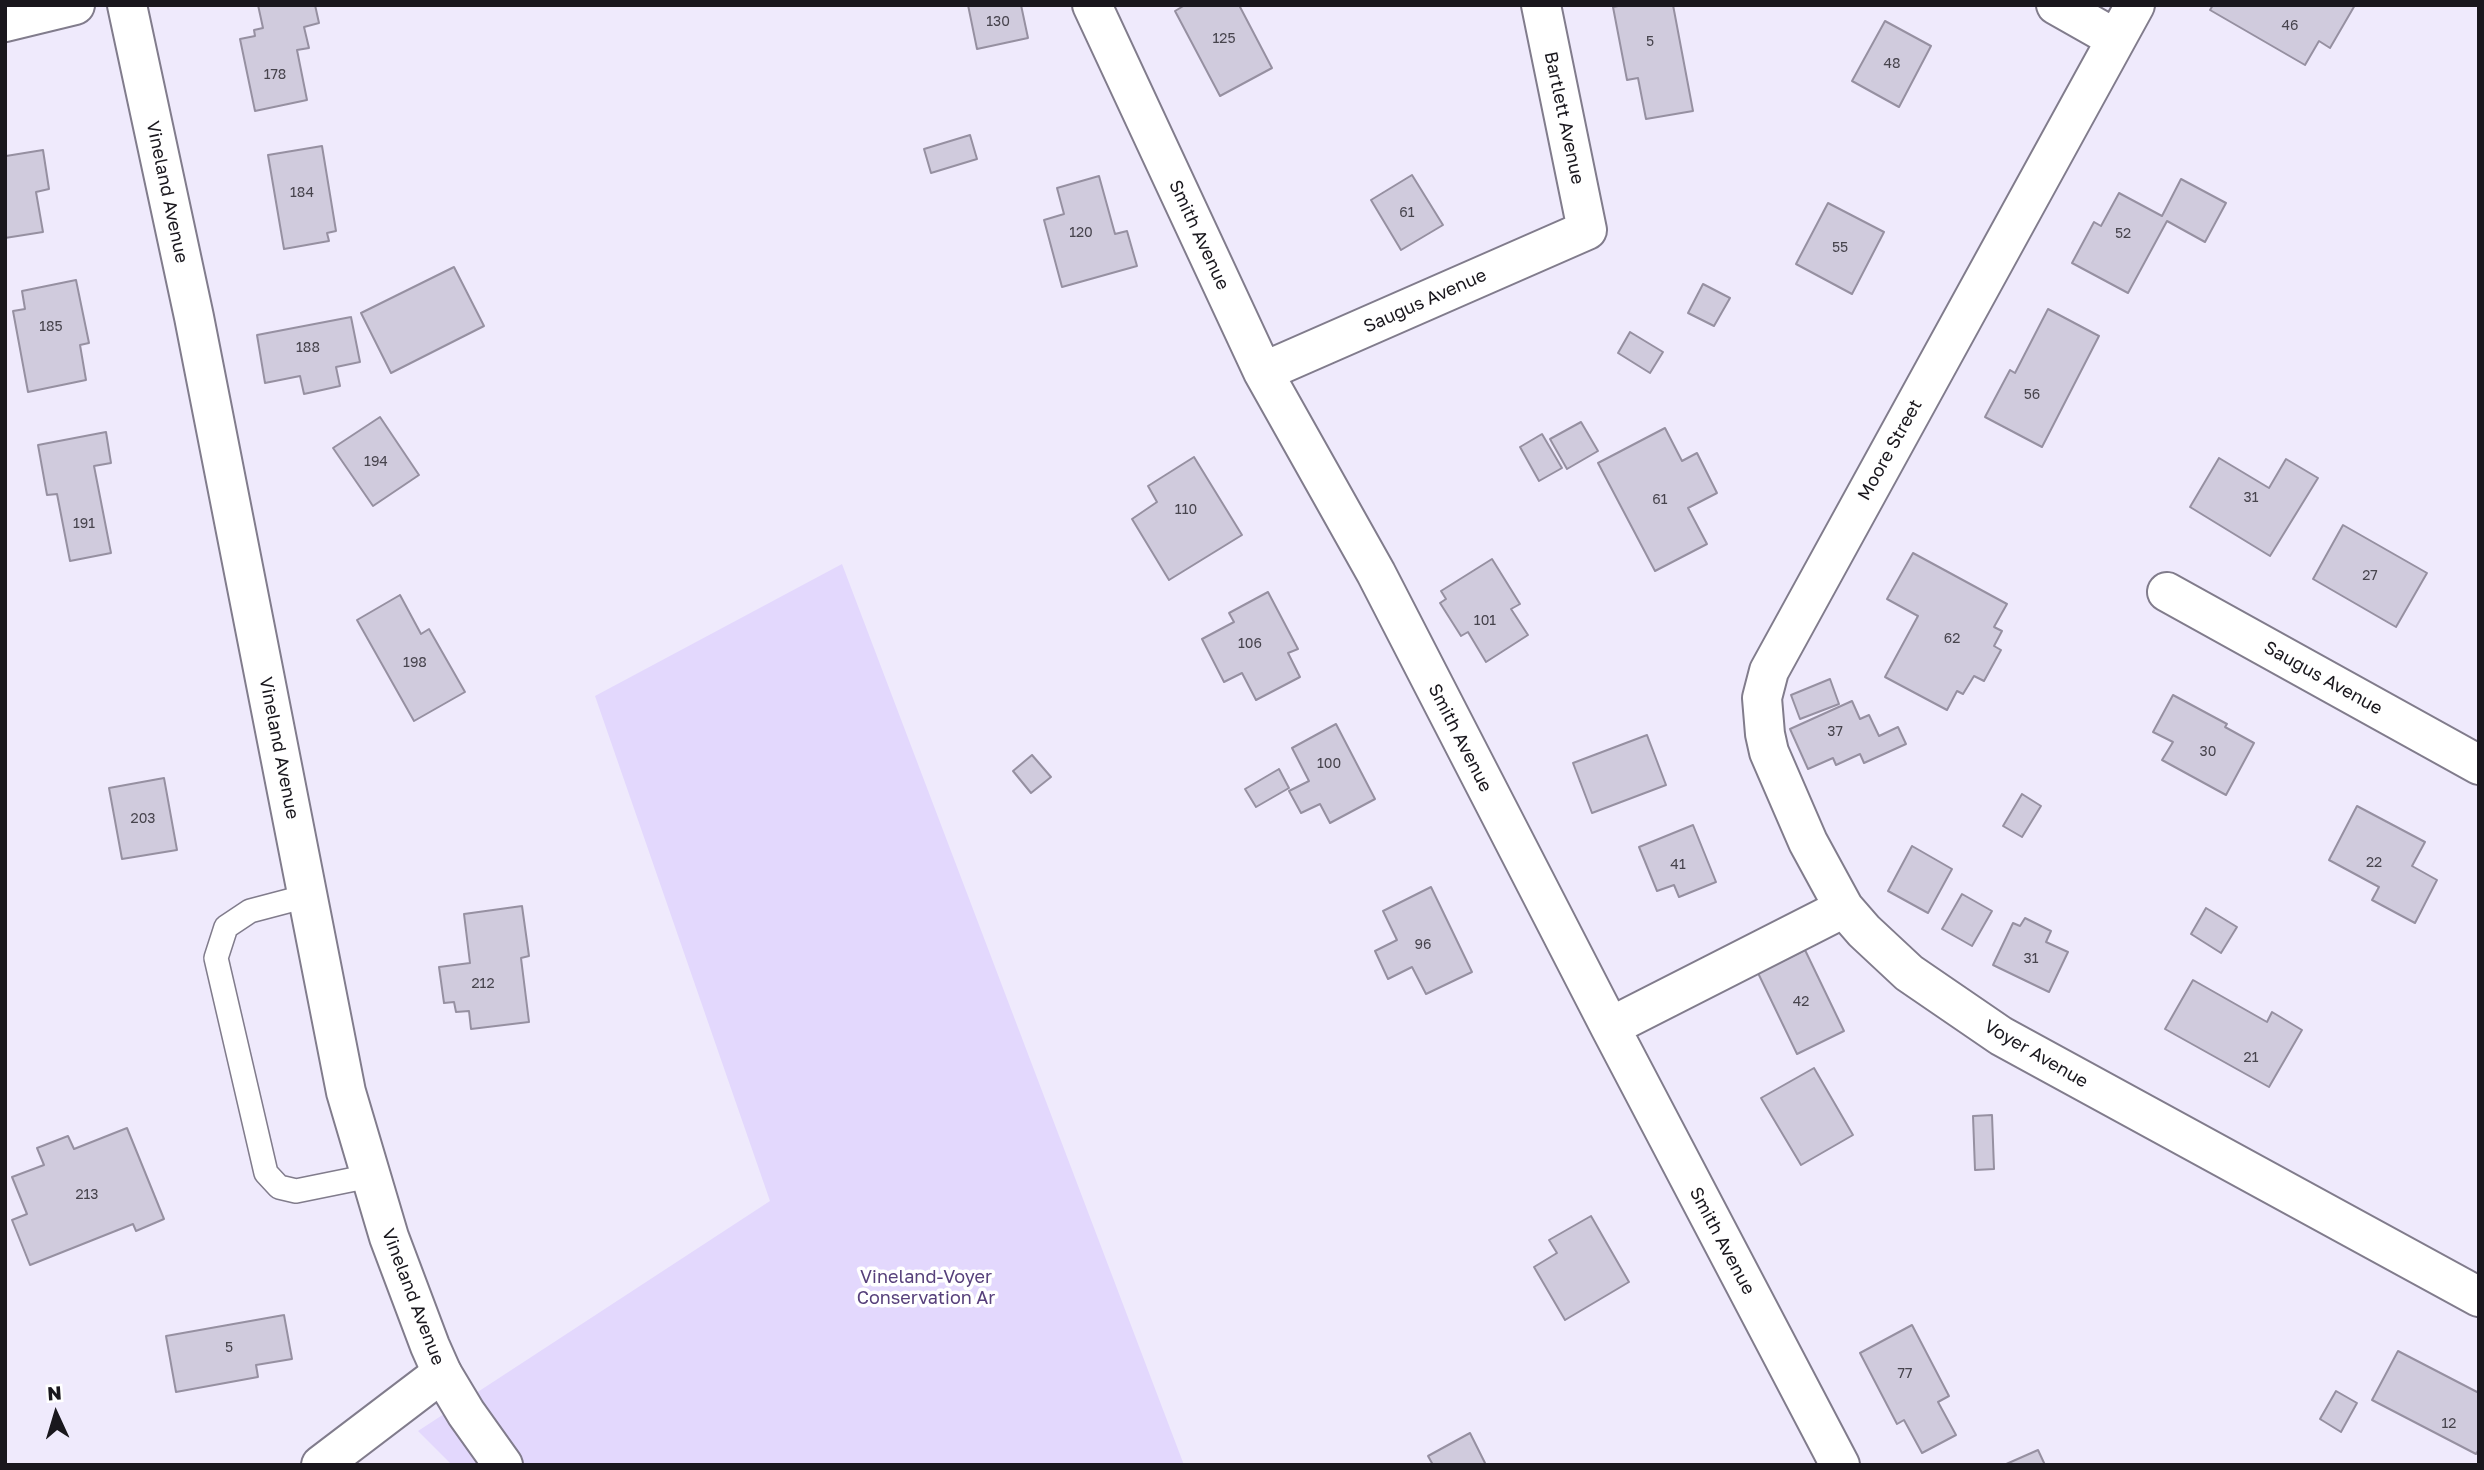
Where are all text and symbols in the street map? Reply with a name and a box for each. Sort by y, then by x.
house number: 130 [986,14,1010,30]
house number: 46 [2281,18,2299,34]
house number: 125 [1212,31,1236,47]
house number: 5 [1646,34,1654,50]
street label: Bartlett Avenue [1539,50,1589,186]
house number: 48 [1883,56,1901,72]
house number: 178 [264,67,286,83]
street label: Vineland Avenue [141,119,193,265]
street label: Smith Avenue [1164,177,1234,293]
house number: 184 [290,185,314,201]
house number: 61 [1399,205,1415,221]
house number: 120 [1069,225,1093,241]
house number: 52 [2115,226,2131,242]
house number: 55 [1832,240,1848,256]
street label: Saugus Avenue [1360,264,1490,338]
house number: 185 [39,319,63,335]
house number: 188 [296,340,320,356]
house number: 56 [2024,387,2040,403]
street label: Moore Street [1853,396,1927,504]
house number: 194 [364,454,388,470]
house number: 31 [2244,490,2258,506]
house number: 61 [1652,492,1668,508]
house number: 110 [1175,502,1197,518]
house number: 191 [73,516,95,532]
house number: 27 [2362,568,2378,584]
house number: 101 [1474,613,1496,629]
house number: 62 [1944,631,1960,647]
house number: 106 [1238,636,1262,652]
street label: Saugus Avenue [2260,637,2386,719]
house number: 198 [403,655,427,671]
street label: Vineland Avenue [255,675,303,821]
street label: Smith Avenue [1423,680,1497,796]
house number: 37 [1827,724,1843,740]
house number: 30 [2200,744,2216,760]
house number: 100 [1317,756,1341,772]
house number: 203 [131,811,155,827]
house number: 22 [2366,855,2382,871]
house number: 41 [1670,857,1686,873]
house number: 96 [1415,937,1431,953]
house number: 31 [2024,951,2038,967]
house number: 212 [471,976,495,992]
house number: 42 [1793,994,1809,1010]
street label: Voyer Avenue [1980,1015,2092,1093]
house number: 21 [2244,1050,2258,1066]
street label: Smith Avenue [1685,1184,1759,1298]
house number: 213 [75,1187,99,1203]
street label: Vineland Avenue [377,1226,449,1368]
park label: Vineland-Voyer Conservation Ar [857,1266,995,1308]
house number: 5 [225,1340,233,1356]
house number: 77 [1898,1366,1912,1382]
north arrow [21,1379,91,1449]
text: N [46,1381,63,1405]
house number: 12 [2442,1416,2456,1432]

